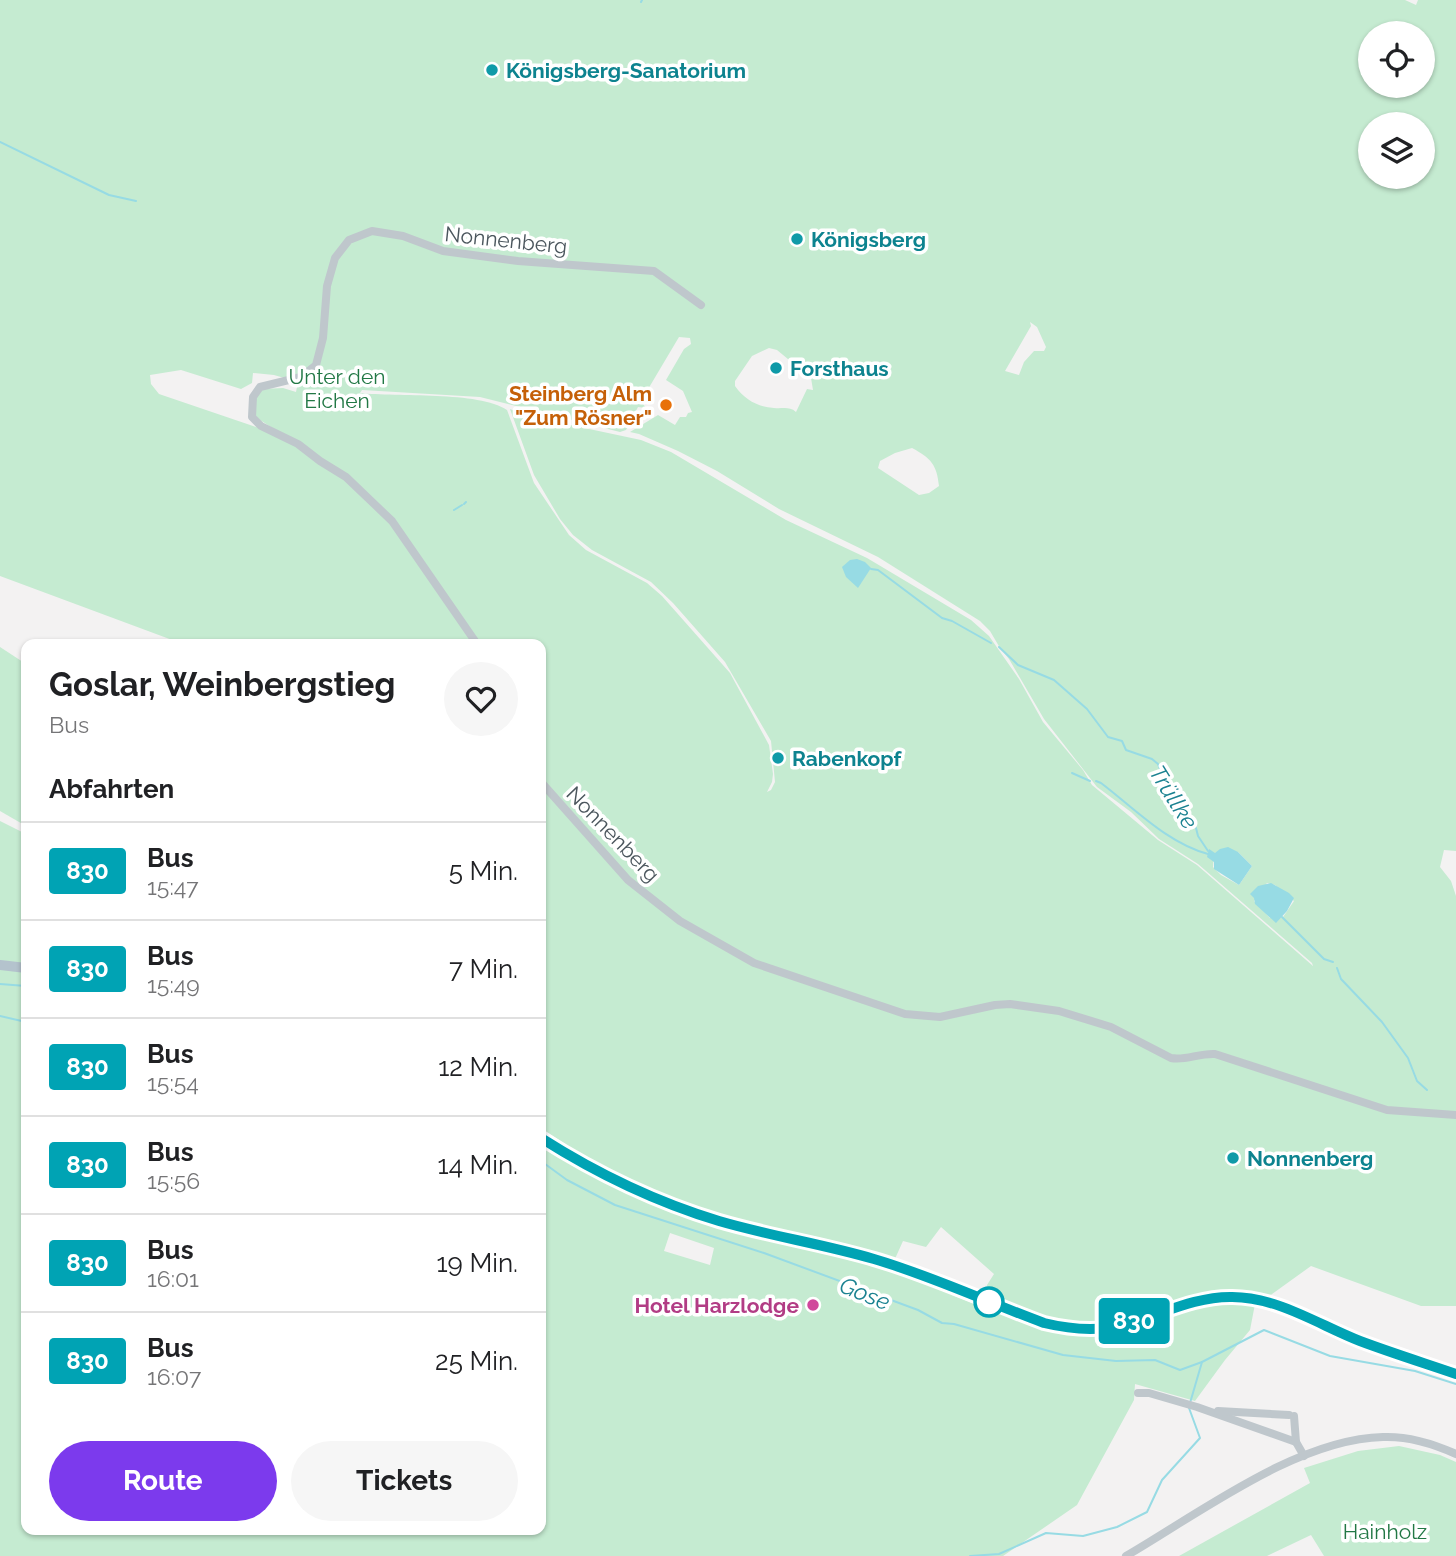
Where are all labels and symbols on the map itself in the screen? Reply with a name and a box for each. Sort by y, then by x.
place label: Königsberg-Sanatorium [506,58,746,83]
marker: Königsberg-Sanatorium [484,62,500,78]
street label: Nonnenberg [444,221,568,259]
place label: Königsberg [811,227,926,252]
marker: Königsberg [789,231,805,247]
place label: Forsthaus [790,356,889,381]
marker: Forsthaus [768,360,784,376]
park label: Unter den Eichen [289,364,385,413]
place label: Steinberg Alm "Zum Rösner" [509,381,652,430]
marker: Steinberg Alm "Zum Rösner" [658,397,674,413]
place label: Rabenkopf [792,746,902,771]
marker: Rabenkopf [770,750,786,766]
water label: Trüllke [1144,760,1204,834]
street label: Nonnenberg [561,781,665,887]
place label: Nonnenberg [1247,1146,1373,1171]
marker: Nonnenberg [1225,1150,1241,1166]
water label: Gose [836,1271,894,1315]
unlabelled marker [974,1287,1004,1317]
place label: Hotel Harzlodge [634,1293,799,1318]
marker: Hotel Harzlodge [805,1297,821,1313]
line badge: 830 [1094,1298,1174,1344]
park label: Hainholz [1343,1519,1427,1544]

